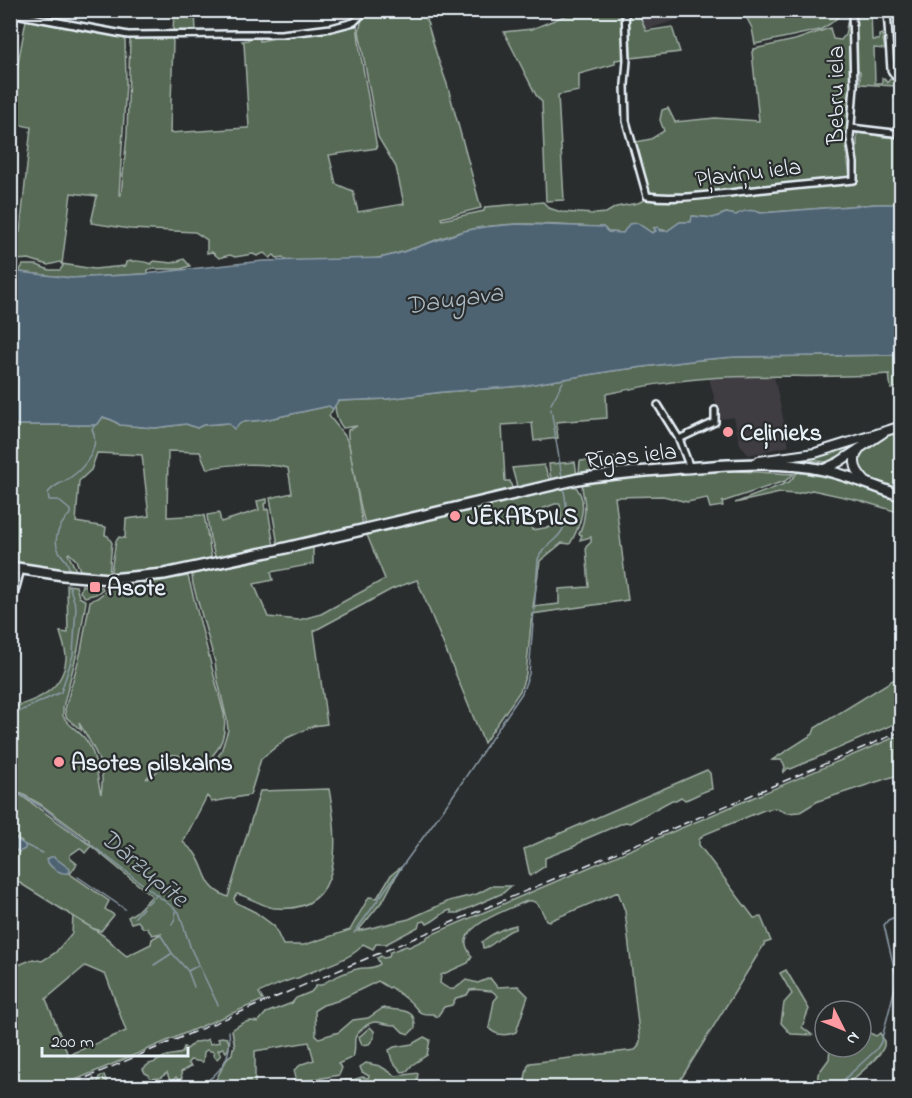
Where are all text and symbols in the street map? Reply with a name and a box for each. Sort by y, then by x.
street label: Bebru iela [820,46,855,145]
street label: Pļaviņu iela [693,151,803,198]
water label: Daugava [403,275,506,327]
place label: Ceļinieks [740,417,822,452]
marker: Ceļinieks [721,425,735,439]
street label: Rīgas iela [584,435,679,480]
place label: JĒKABPILS [467,501,578,536]
marker: JĒKABPILS [448,509,462,523]
place label: Asote [107,572,167,607]
marker: Asote [88,580,102,594]
place label: Asotes pilskalns [71,747,233,782]
marker: Asotes pilskalns [52,755,66,769]
water label: Dārzupīte [91,821,197,919]
north arrow [813,999,873,1059]
scale bar [42,1020,188,1058]
text: N [840,1026,865,1050]
text: 200 m [51,1030,94,1056]

